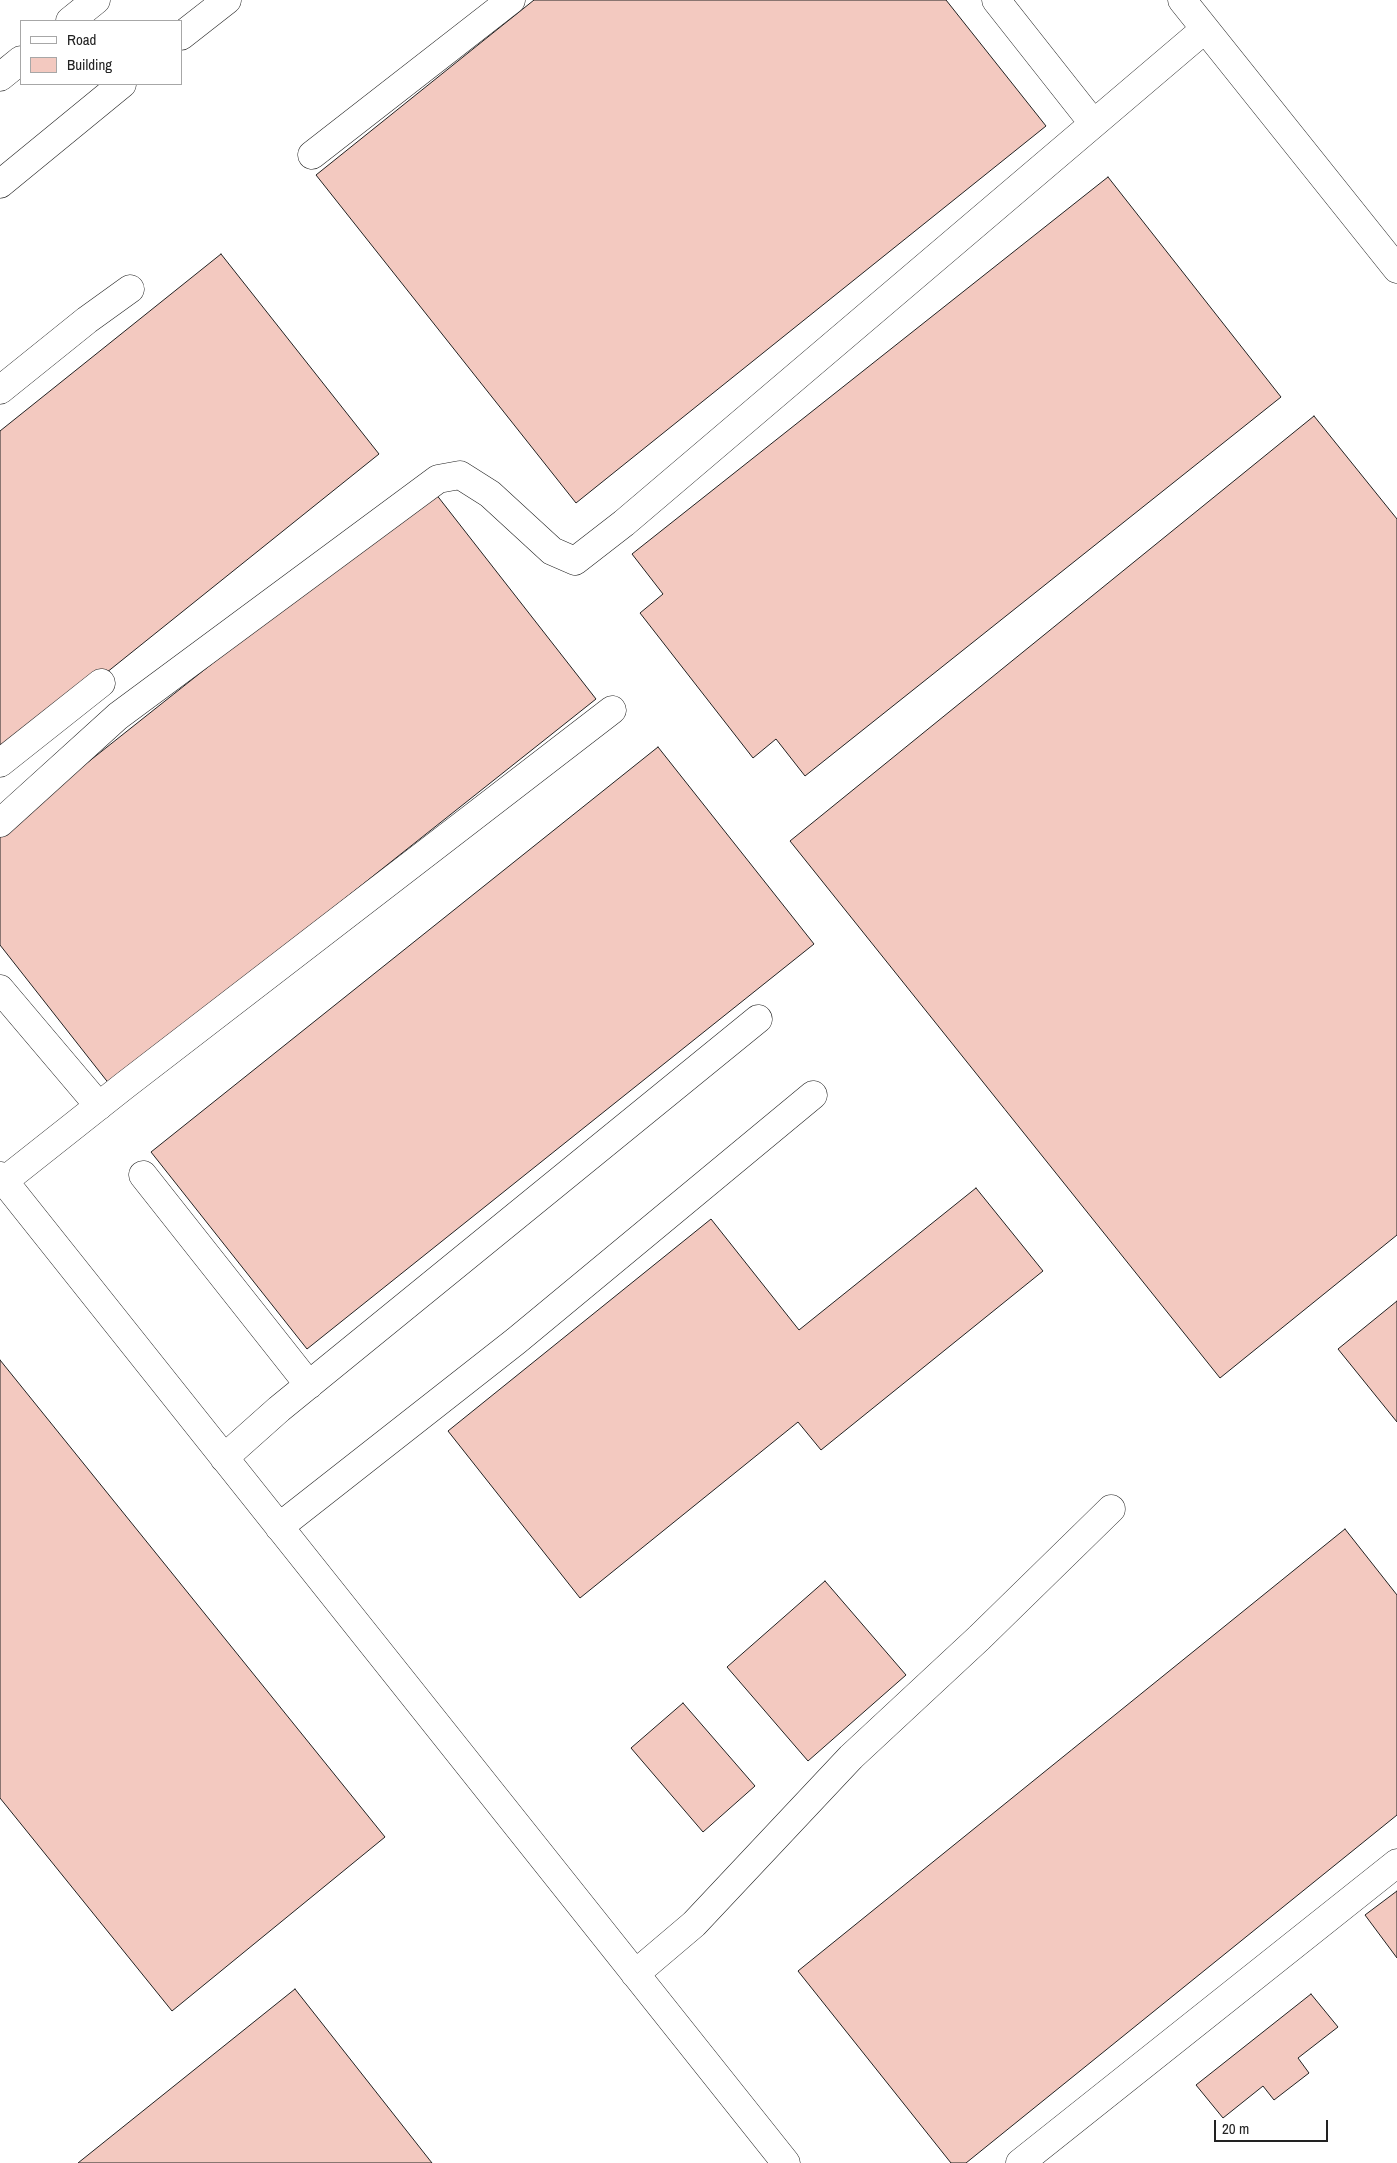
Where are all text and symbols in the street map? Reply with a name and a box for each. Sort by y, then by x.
legend [20,20,182,85]
text: Road [67,29,96,50]
text: Building [67,54,112,75]
scale bar [1217,2110,1331,2142]
text: 20 m [1222,2118,1249,2139]

